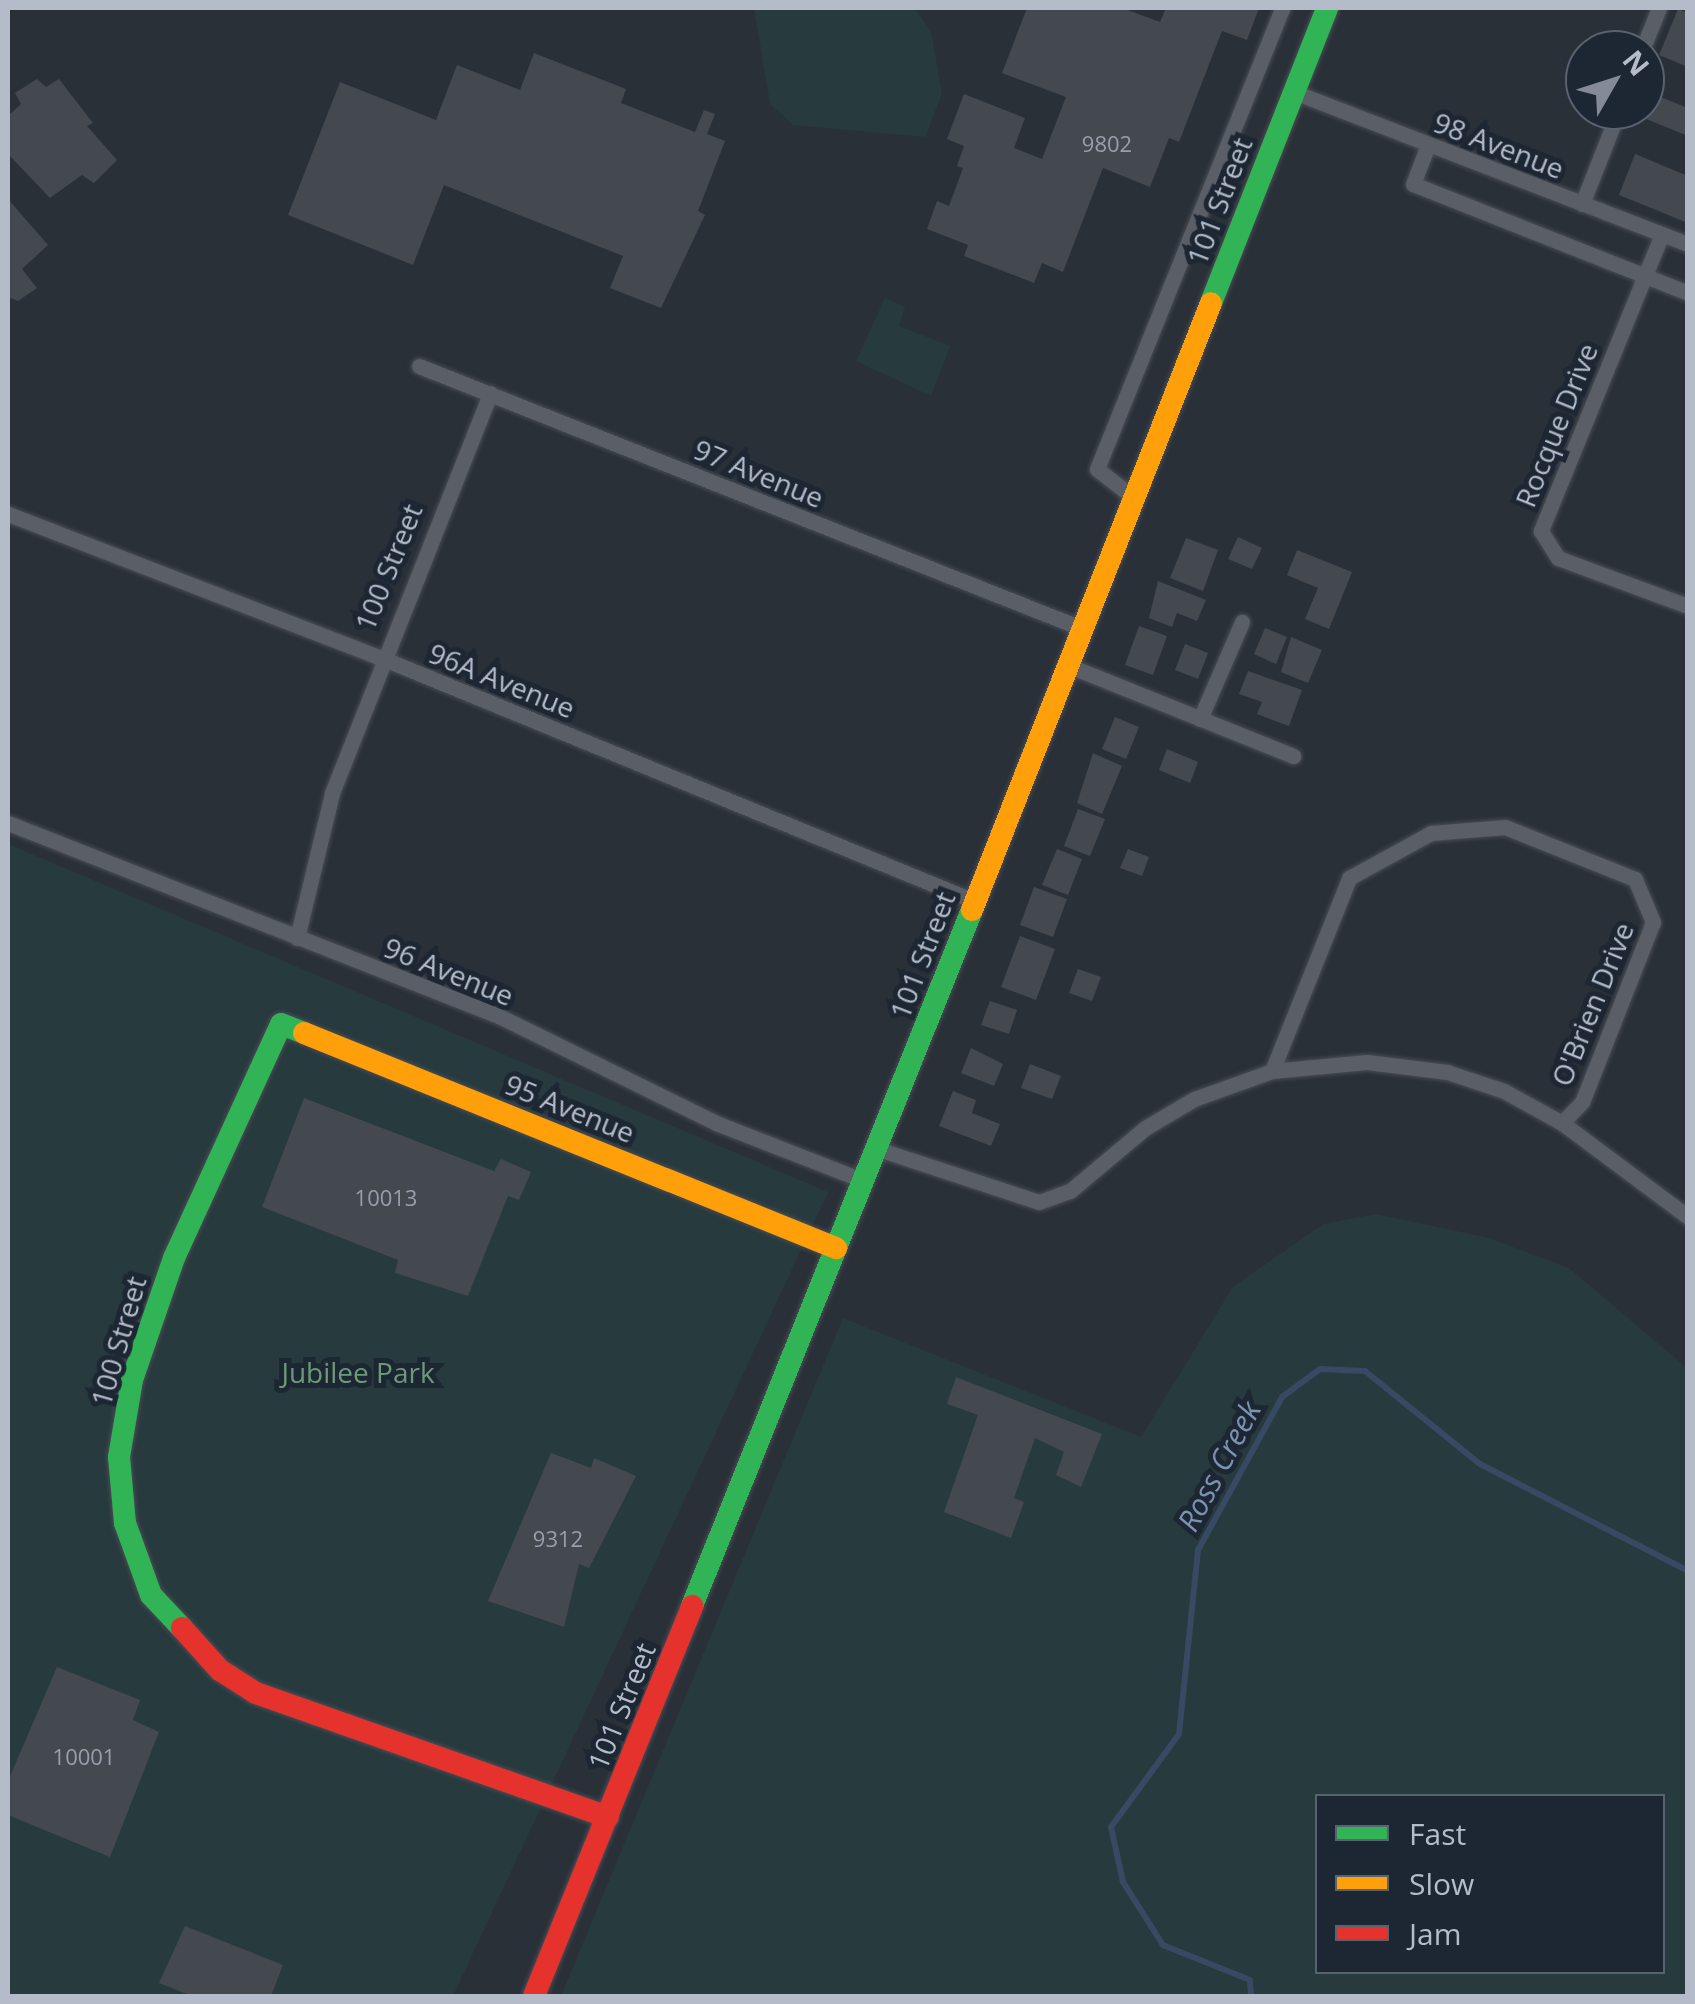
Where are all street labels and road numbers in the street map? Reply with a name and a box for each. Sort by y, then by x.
street label: 98 Avenue [1429,105,1569,185]
street label: 101 Street [1179,133,1259,269]
street label: Rocque Drive [1508,338,1604,512]
street label: 97 Avenue [689,432,829,514]
street label: 100 Street [347,499,429,635]
street label: 96A Avenue [424,635,580,725]
street label: 101 Street [882,887,962,1023]
street label: O'Brien Drive [1544,917,1640,1091]
street label: 96 Avenue [379,930,519,1012]
street label: 95 Avenue [500,1067,640,1149]
street label: 100 Street [83,1272,153,1410]
street label: 101 Street [580,1638,662,1774]

